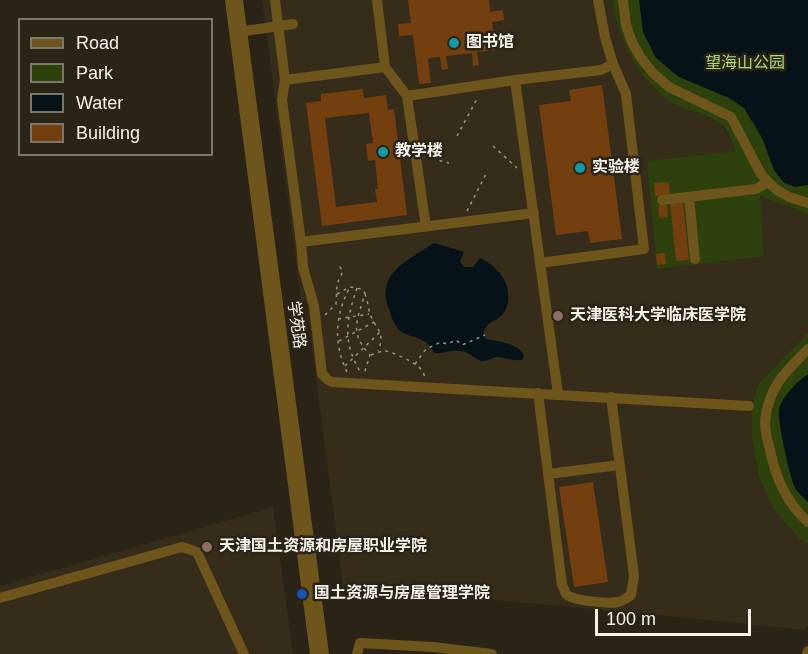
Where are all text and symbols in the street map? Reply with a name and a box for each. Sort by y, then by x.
legend [18,18,213,156]
text: Road [76,33,119,53]
place label: 图书馆 [466,33,514,53]
marker: 图书馆 [447,36,461,50]
park label: 望海山公园 [705,54,785,74]
text: Park [76,63,113,83]
text: Water [76,93,123,113]
text: Building [76,123,140,143]
place label: 教学楼 [395,142,443,162]
marker: 教学楼 [376,145,390,159]
place label: 实验楼 [592,158,640,178]
marker: 实验楼 [573,161,587,175]
street label: 学苑路 [283,300,309,350]
place label: 天津医科大学临床医学院 [570,306,746,326]
marker: 天津医科大学临床医学院 [551,309,565,323]
place label: 天津国土资源和房屋职业学院 [219,537,427,557]
marker: 天津国土资源和房屋职业学院 [200,540,214,554]
place label: 国土资源与房屋管理学院 [314,584,490,604]
marker: 国土资源与房屋管理学院 [295,587,309,601]
scale bar [598,597,754,635]
text: 100 m [606,609,656,629]

